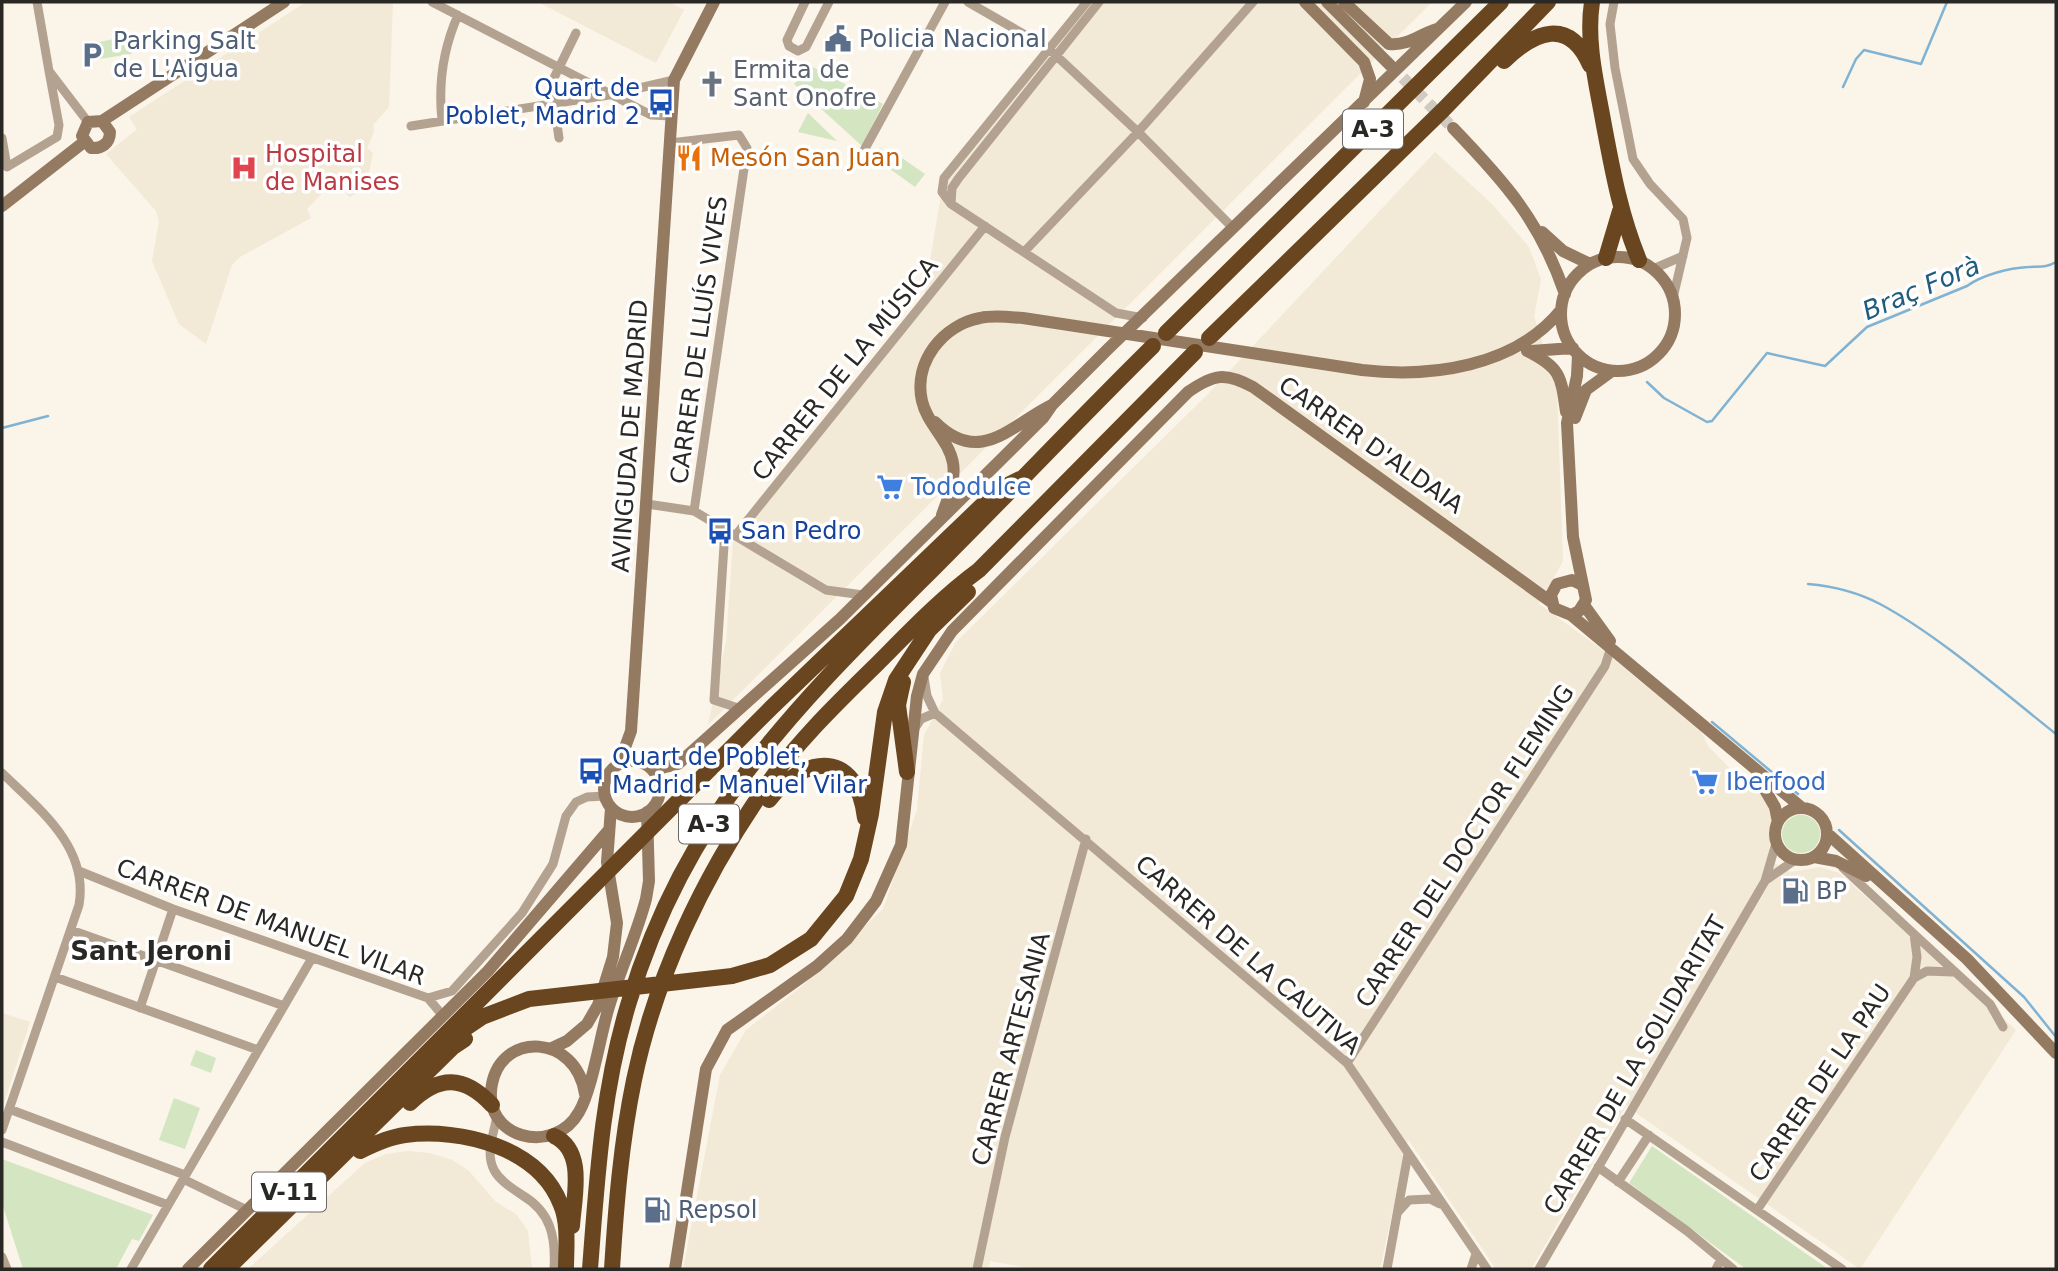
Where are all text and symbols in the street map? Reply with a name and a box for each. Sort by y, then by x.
public building icon: Policia Nacional [823,24,853,54]
place label: Policia Nacional [859,25,1047,53]
place label: Parking Salt de L'Aigua [113,27,256,83]
parking icon: Parking Salt de L'Aigua [77,40,107,70]
place label: Ermita de Sant Onofre [733,56,877,112]
church icon: Ermita de Sant Onofre [697,69,727,99]
place label: Quart de Poblet, Madrid 2 [445,74,640,130]
bus stop icon: Quart de Poblet, Madrid 2 [646,87,676,117]
road number: A-3 [1343,110,1403,148]
place label: Hospital de Manises [265,140,400,196]
restaurant icon: Mesón San Juan [674,143,704,173]
place label: Mesón San Juan [710,144,901,172]
hospital icon: Hospital de Manises [229,153,259,183]
street label: CARRER DE LLUÍS VIVES [664,194,733,486]
street label: CARRER DE LA MÚSICA [745,250,944,486]
water label: Braç Forà [1858,250,1984,326]
street label: AVINGUDA DE MADRID [606,298,654,574]
street label: CARRER D'ALDAIA [1273,371,1469,520]
supermarket icon: Tododulce [875,472,905,502]
place label: Tododulce [910,473,1031,501]
bus stop icon: San Pedro [705,516,735,546]
place label: San Pedro [741,517,861,545]
street label: CARRER DEL DOCTOR FLEMING [1350,679,1580,1013]
place label: Quart de Poblet, Madrid - Manuel Vilar [612,743,867,799]
bus stop icon: Quart de Poblet, Madrid - Manuel Vilar [576,756,606,786]
supermarket icon: Iberfood [1690,767,1720,797]
place label: Iberfood [1726,768,1826,796]
road number: A-3 [679,804,739,844]
street label: CARRER DE LA CAUTIVA [1130,850,1367,1061]
street label: CARRER DE MANUEL VILAR [113,853,429,991]
fuel station icon: BP [1780,876,1810,906]
place label: BP [1816,877,1847,905]
street label: CARRER DE LA SOLIDARITAT [1538,910,1732,1219]
street label: CARRER ARTESANIA [966,929,1056,1169]
district label: Sant Jeroni [70,936,232,966]
street label: CARRER DE LA PAU [1743,979,1897,1187]
road number: V-11 [252,1172,326,1212]
fuel station icon: Repsol [642,1195,672,1225]
place label: Repsol [678,1196,757,1224]

